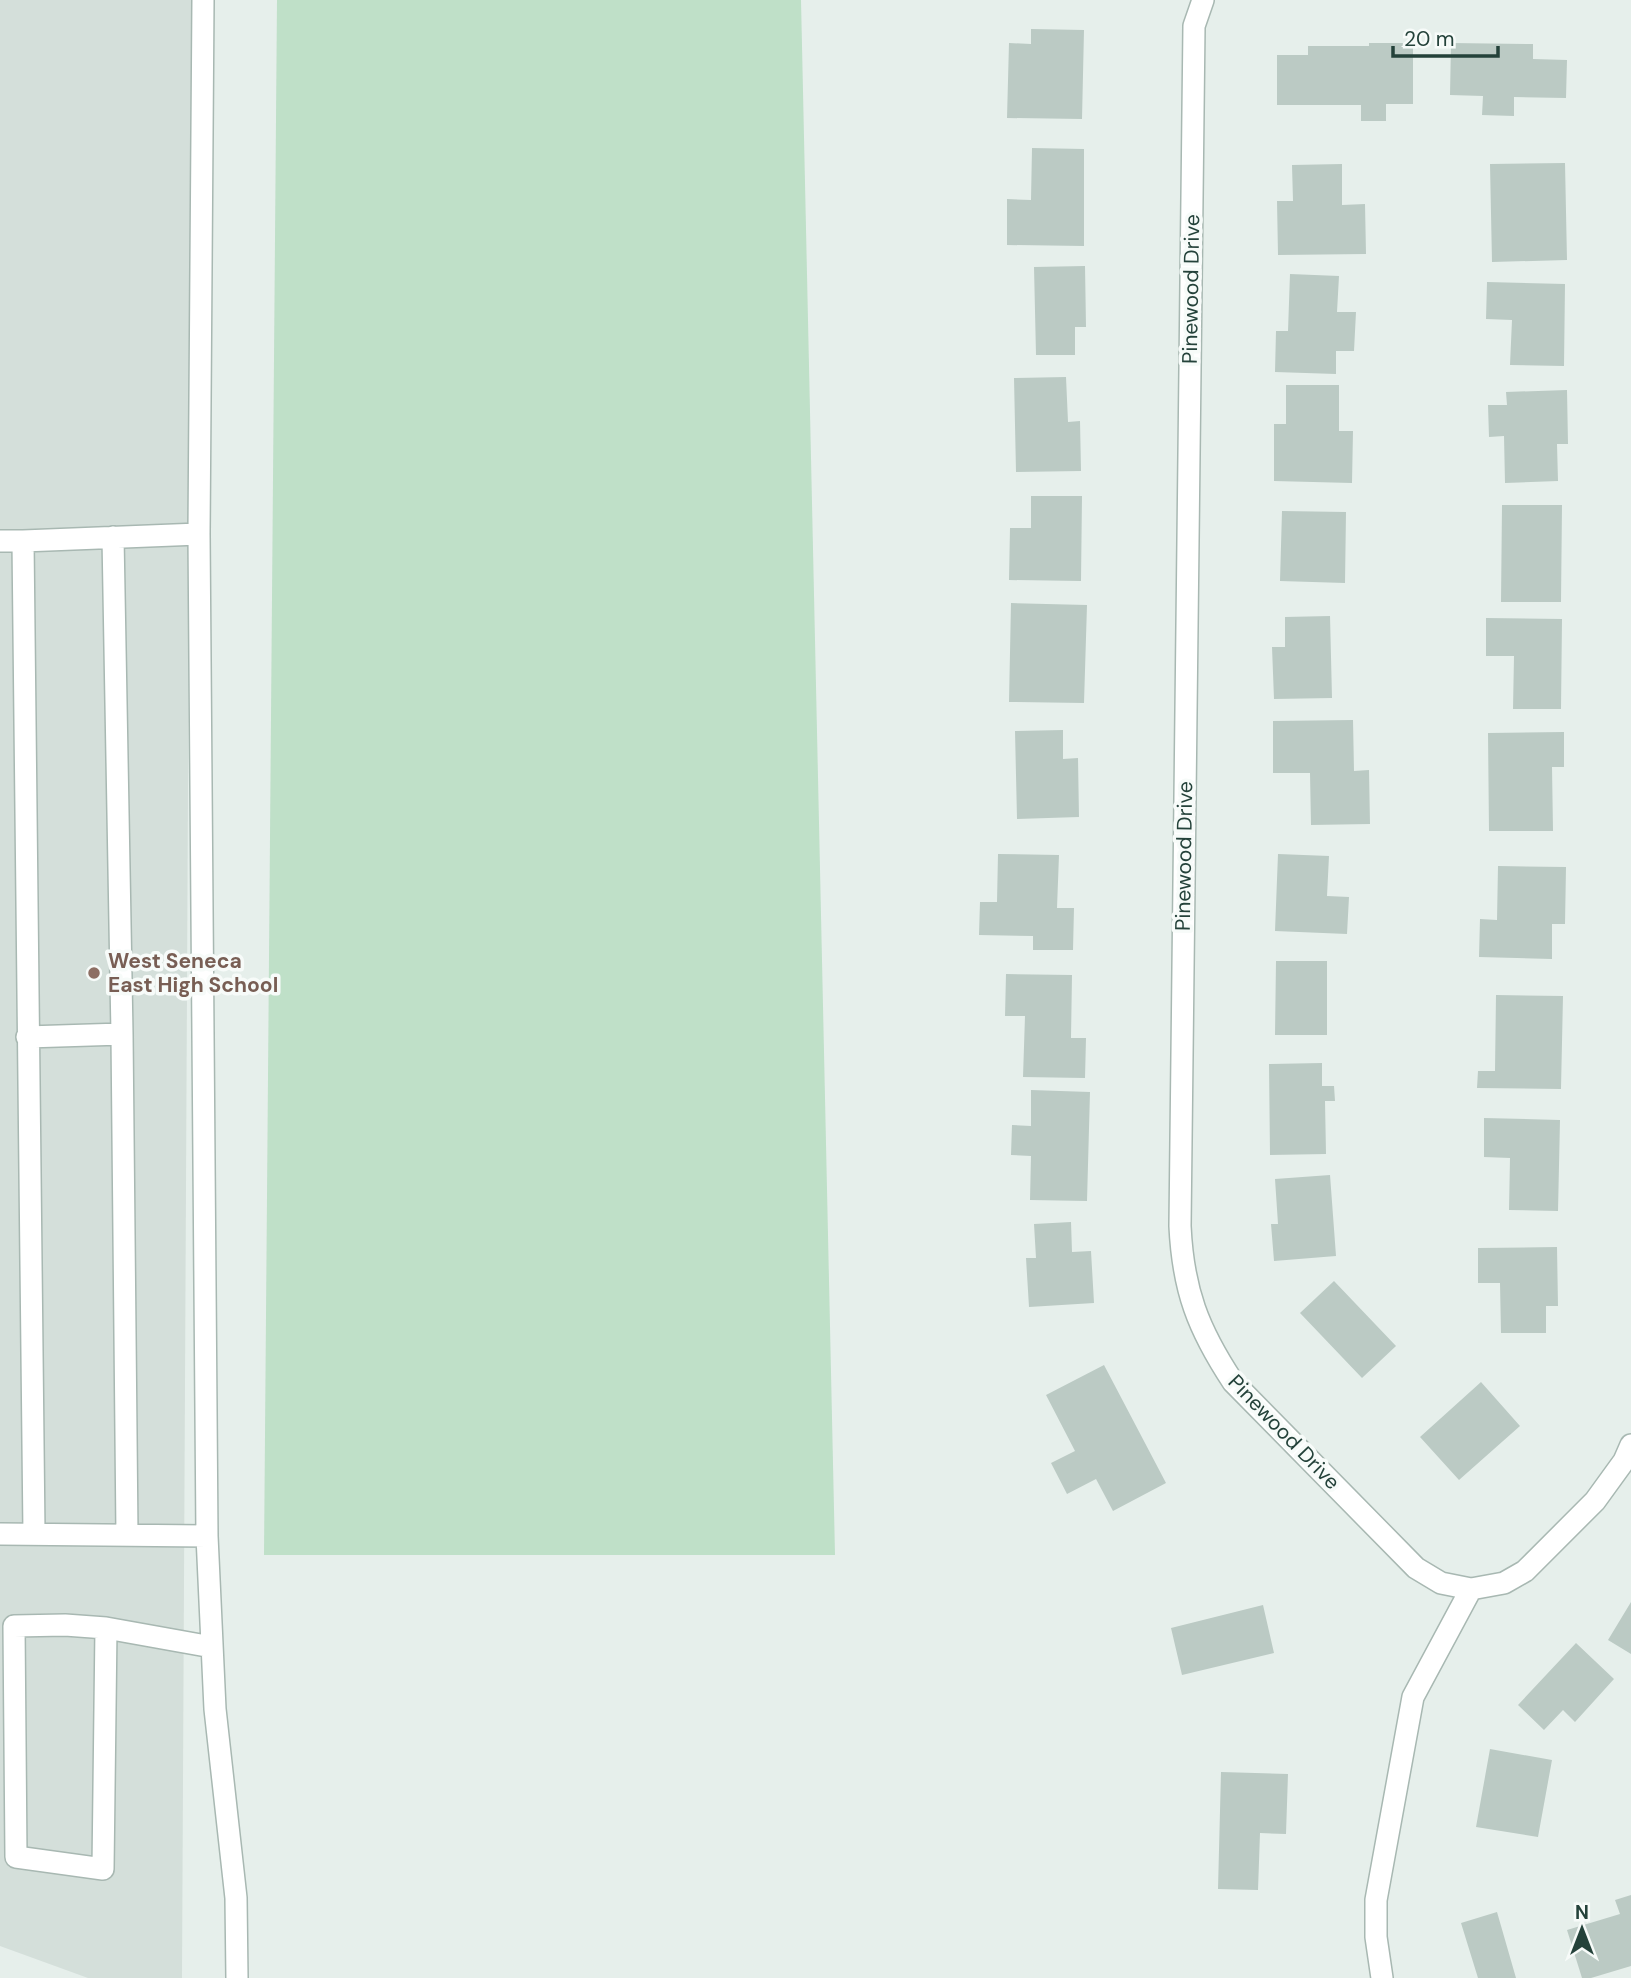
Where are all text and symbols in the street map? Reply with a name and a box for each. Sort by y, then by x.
scale bar [1393,14,1498,58]
text: 20 m [1404,25,1455,53]
street label: Pinewood Drive [1176,214,1206,364]
street label: Pinewood Drive [1169,781,1199,931]
place label: West Seneca East High School [108,947,278,999]
marker: West Seneca East High School [86,965,102,981]
street label: Pinewood Drive [1222,1368,1346,1496]
north arrow [1547,1894,1617,1964]
text: N [1575,1900,1589,1925]

